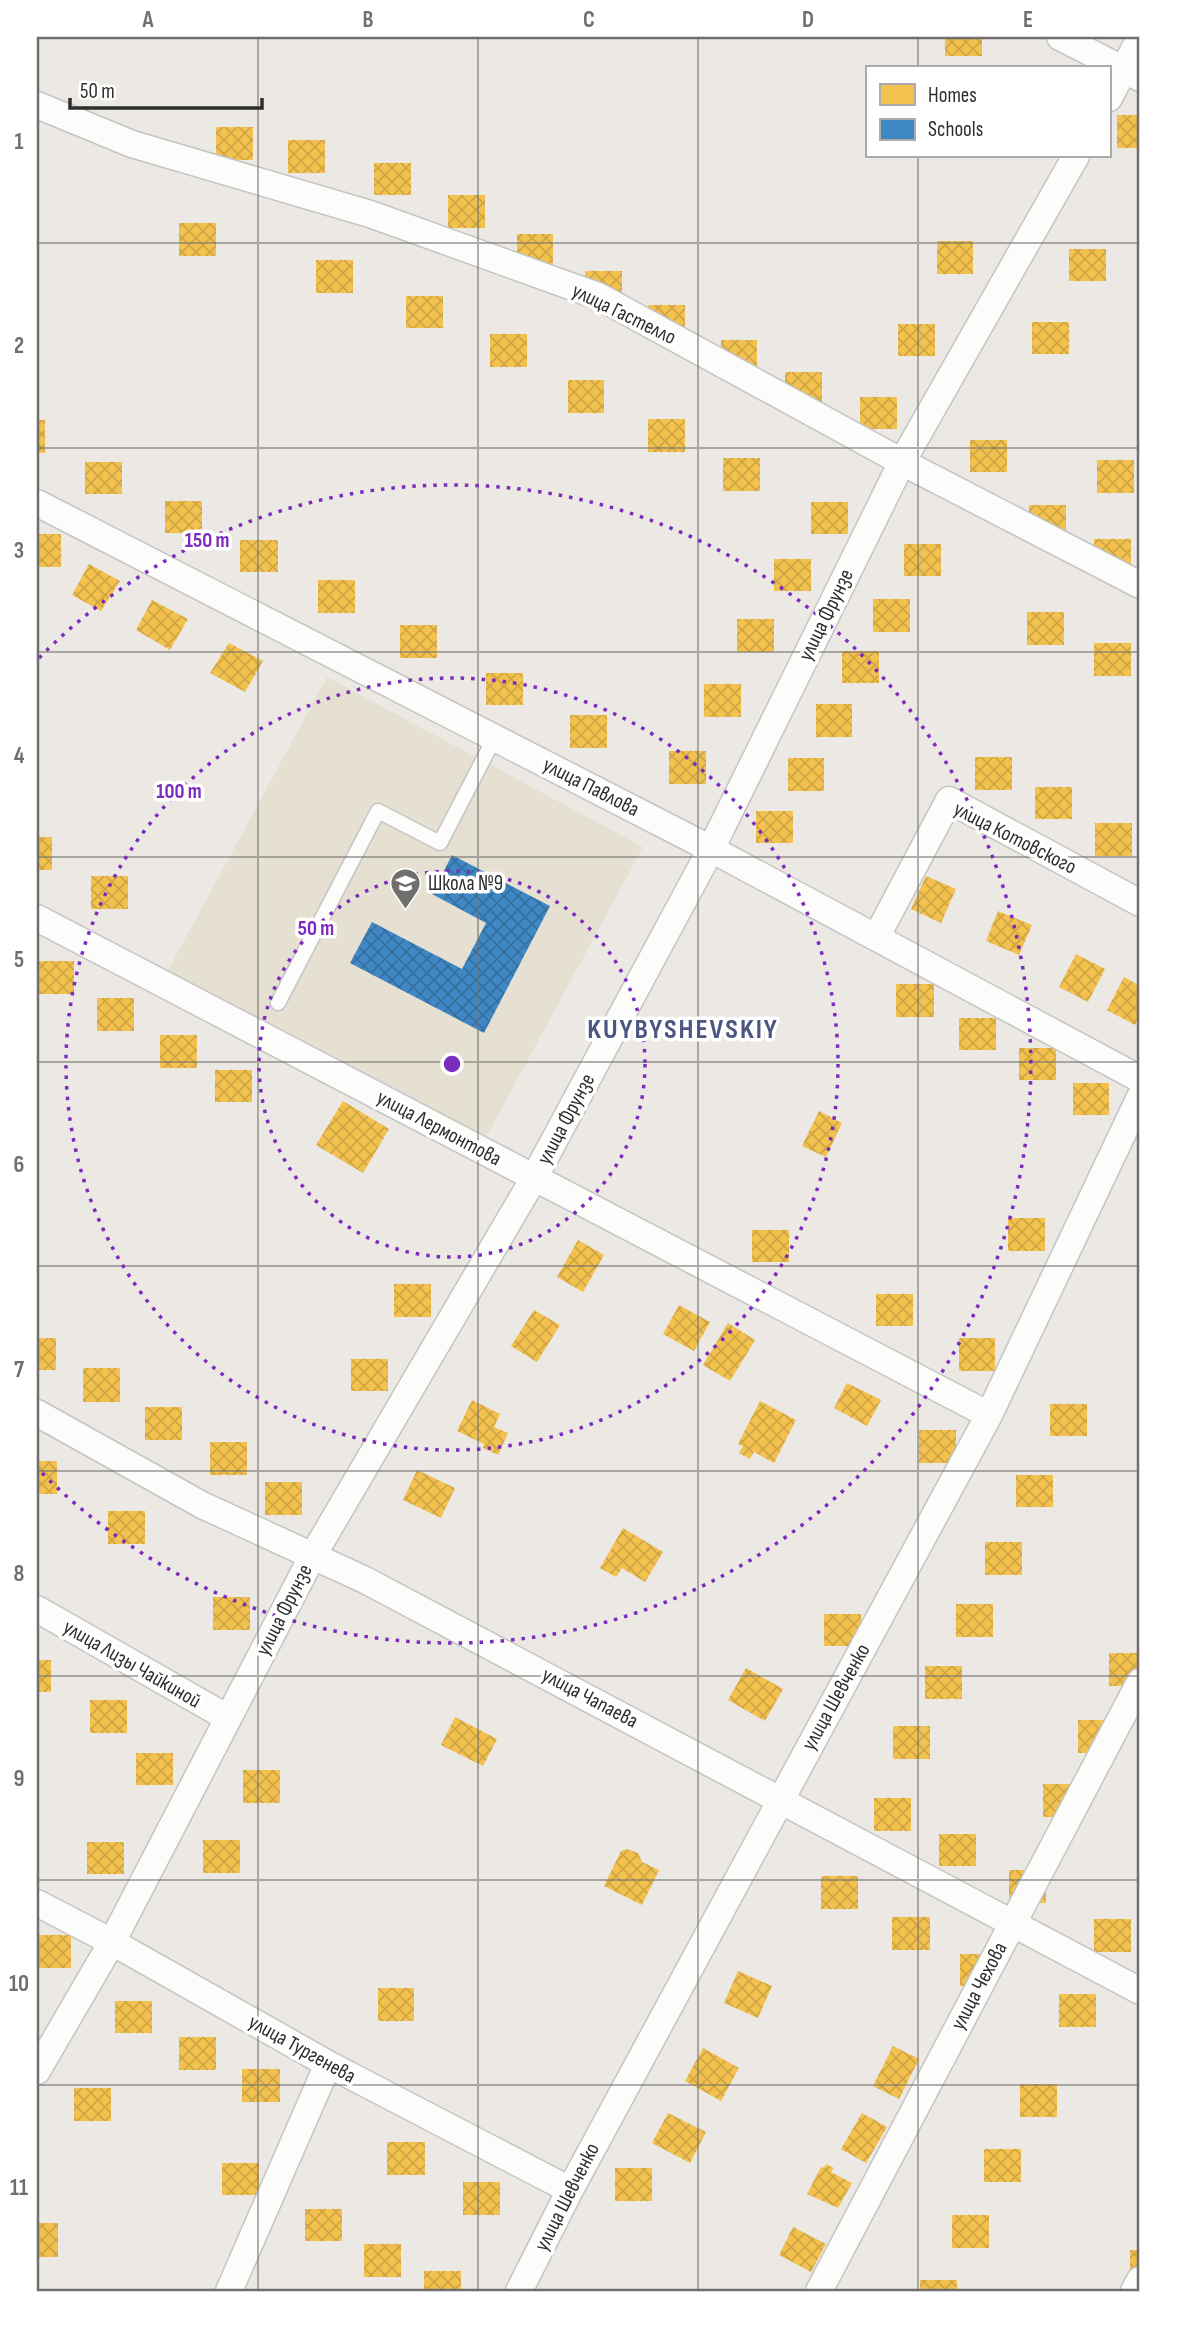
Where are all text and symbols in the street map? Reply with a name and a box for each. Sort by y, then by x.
text: A [142,6,155,34]
text: B [363,6,374,34]
text: C [583,6,595,34]
text: D [802,6,814,34]
text: E [1023,6,1033,34]
scale bar [70,66,262,110]
legend [866,66,1110,158]
text: 50 m [80,79,115,104]
text: Homes [928,83,977,108]
text: Schools [928,117,983,142]
text: 1 [14,128,24,156]
street label: улица Гастелло [568,278,680,350]
text: 2 [14,332,24,360]
text: 150 m [185,528,229,553]
text: 3 [14,537,24,565]
street label: улица Фрунзе [793,565,859,665]
text: 4 [14,742,25,770]
street label: улица Павлова [539,752,643,822]
text: 100 m [156,779,202,804]
street label: улица Котовского [949,796,1081,880]
school or university icon: Школа №9 [388,866,422,910]
place label: Школа №9 [428,871,503,896]
text: 50 m [298,916,334,941]
text: 5 [14,946,24,974]
district label: KUYBYSHEVSKIY [587,1013,779,1046]
centre of rings [440,1052,464,1076]
street label: улица Фрунзе [532,1069,600,1169]
street label: улица Лермонтова [372,1085,506,1171]
text: 6 [14,1151,24,1179]
text: 7 [14,1356,24,1384]
text: 8 [14,1560,25,1588]
street label: улица Фрунзе [250,1560,318,1660]
street label: улица Лизы Чайкиной [59,1614,205,1714]
street label: улица Шевченко [796,1639,876,1755]
street label: улица Чапаева [538,1662,642,1734]
text: 9 [14,1765,24,1793]
street label: улица Чехова [945,1938,1013,2034]
text: 10 [9,1970,29,1998]
street label: улица Тургенева [244,2009,360,2089]
street label: улица Шевченко [529,2139,605,2255]
text: 11 [10,2174,28,2202]

